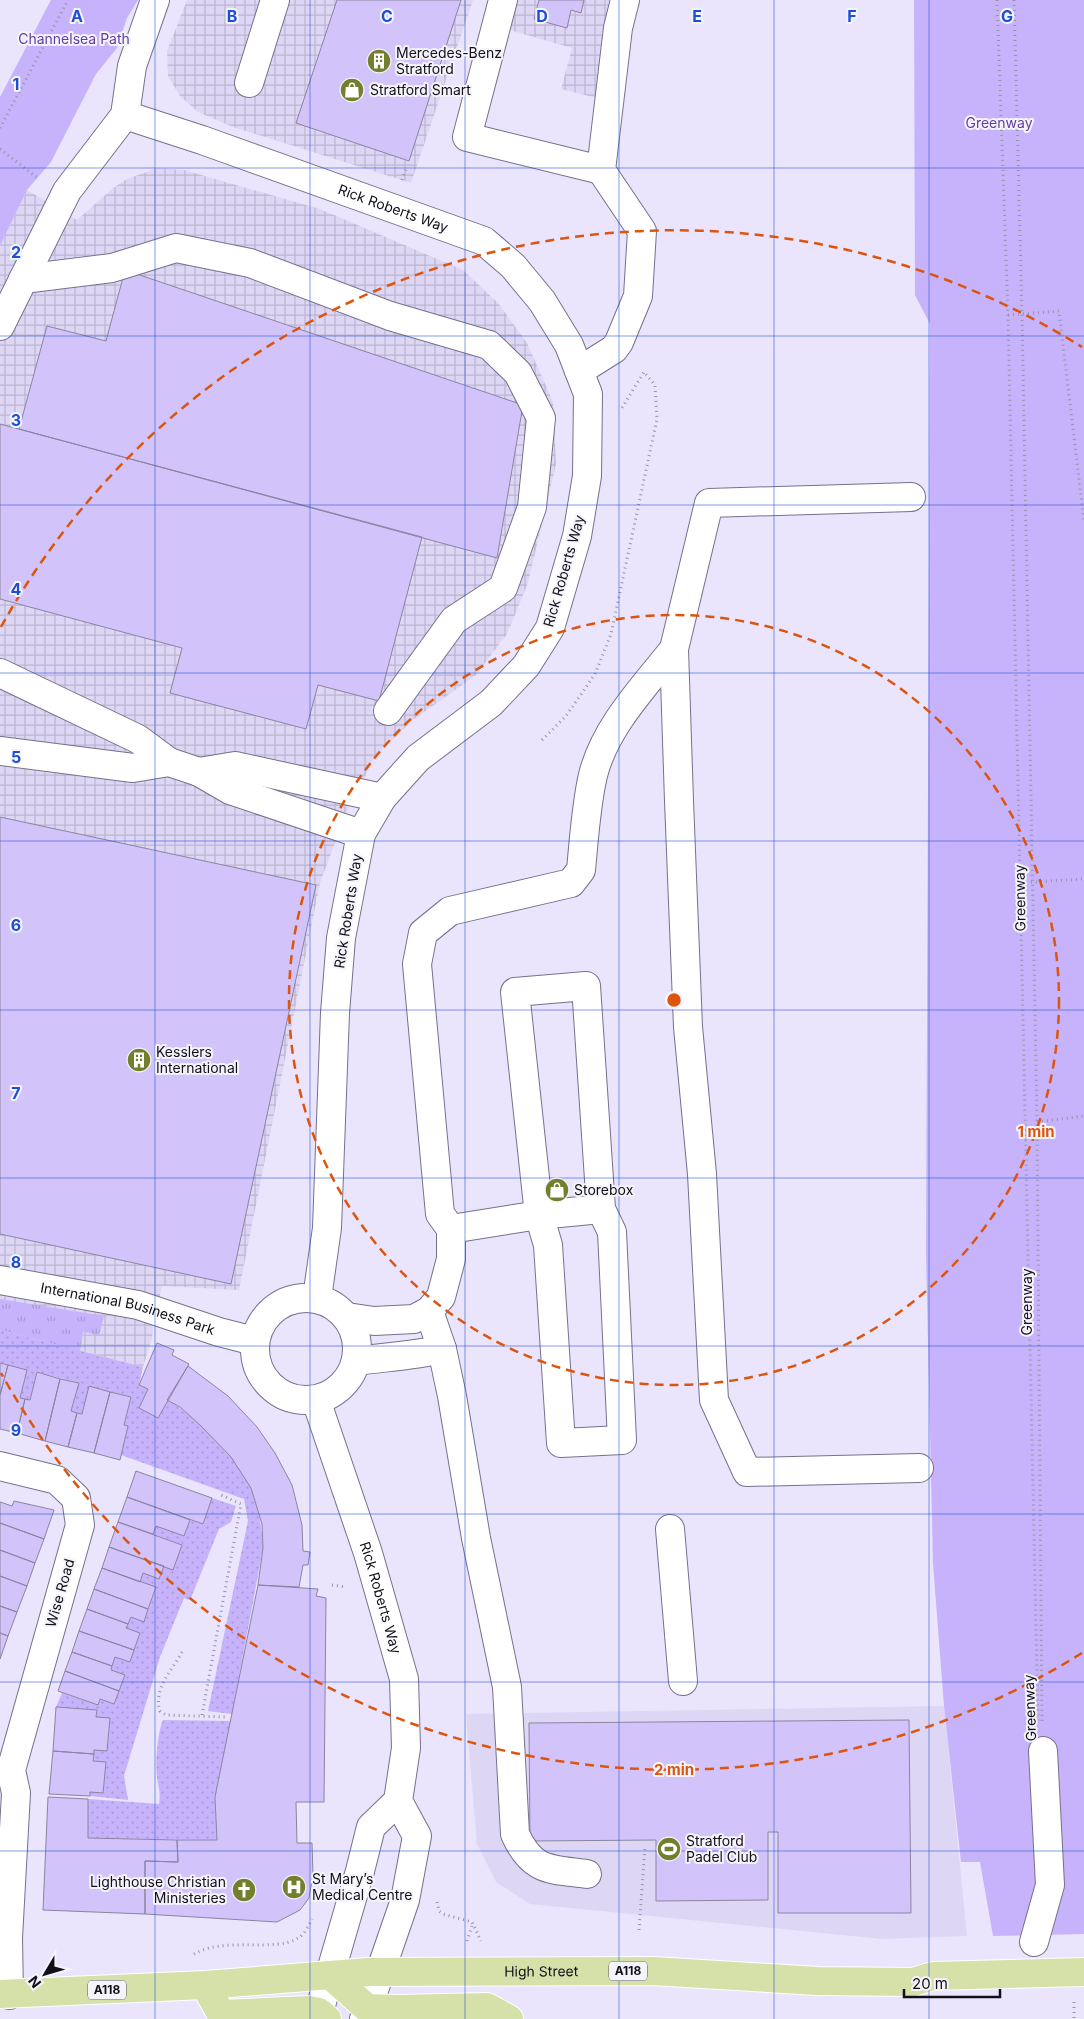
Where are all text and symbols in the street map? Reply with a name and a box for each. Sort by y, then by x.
text: A [71,6,83,26]
text: B [227,6,237,26]
text: C [381,6,393,26]
text: D [536,6,548,26]
text: E [692,6,702,26]
text: F [847,6,857,26]
text: G [1001,6,1013,26]
park label: Channelsea Path [18,30,130,47]
place label: Mercedes-Benz Stratford [396,44,502,77]
building icon: Mercedes-Benz Stratford [366,48,392,74]
text: 1 [13,74,19,94]
shop icon: Stratford Smart [339,77,365,103]
place label: Stratford Smart [370,81,471,98]
park label: Greenway [965,114,1033,131]
street label: Rick Roberts Way [336,180,451,236]
text: 2 [11,242,21,262]
text: 3 [11,410,21,430]
street label: Rick Roberts Way [539,513,588,629]
text: 4 [11,579,22,599]
text: 5 [11,747,21,767]
street label: Rick Roberts Way [330,852,365,969]
street label: Greenway [1010,864,1029,932]
text: 6 [11,915,21,935]
centre of rings [665,991,683,1009]
place label: Kesslers International [156,1043,238,1076]
building icon: Kesslers International [126,1047,152,1073]
text: 7 [11,1083,21,1103]
text: 1 min [1017,1122,1055,1141]
shop icon: Storebox [544,1177,570,1203]
place label: Storebox [574,1181,634,1198]
text: 8 [11,1252,21,1272]
street label: Greenway [1018,1268,1035,1336]
street label: International Business Park [39,1278,218,1338]
text: 9 [11,1420,21,1440]
street label: Rick Roberts Way [357,1539,405,1656]
street label: Wise Road [42,1557,77,1629]
street label: Greenway [1020,1674,1039,1742]
text: 2 min [654,1760,694,1779]
place label: Stratford Padel Club [686,1832,757,1865]
sports icon: Stratford Padel Club [656,1836,682,1862]
place label: St Mary’s Medical Centre [312,1870,413,1903]
place label: Lighthouse Christian Ministeries [90,1873,226,1906]
hospital icon: St Mary’s Medical Centre [281,1874,307,1900]
church icon: Lighthouse Christian Ministeries [231,1877,257,1903]
north arrow [20,1949,70,1999]
street label: High Street [504,1962,579,1980]
road number: A118 [609,1962,647,1980]
scale bar [904,1966,1000,1998]
text: N [24,1973,44,1992]
text: 20 m [912,1974,948,1993]
road number: A118 [88,1980,126,2000]

